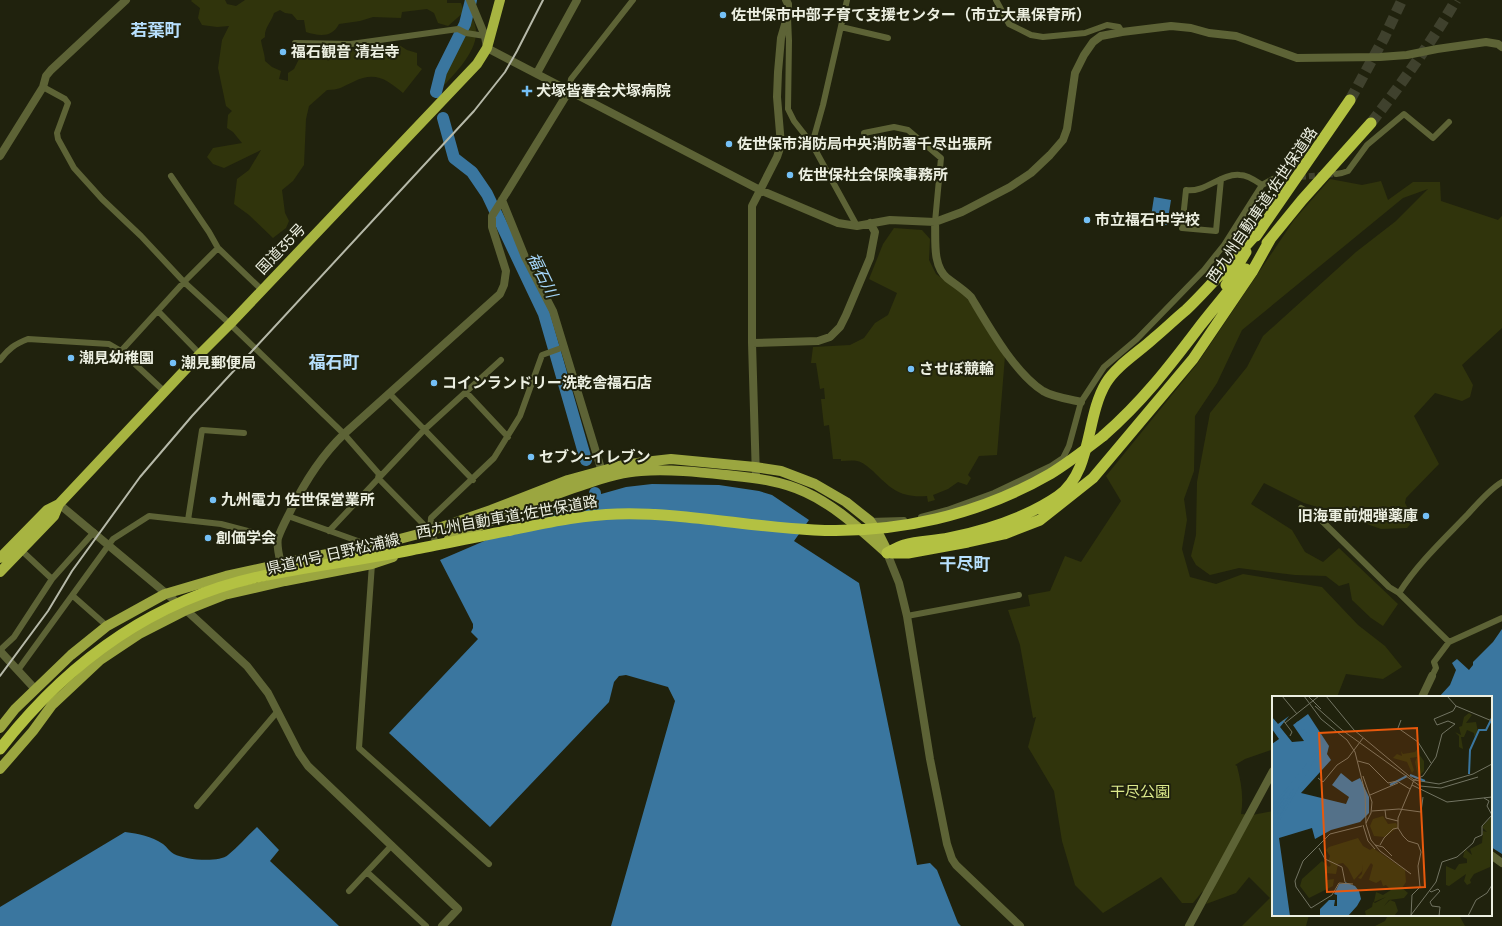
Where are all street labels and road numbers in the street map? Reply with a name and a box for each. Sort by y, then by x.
street label: 西九州自動車道;佐世保道路 [1202,123,1321,286]
street label: 国道35号 [252,219,309,278]
street label: 西九州自動車道;佐世保道路 [415,491,599,542]
street label: 県道11号 日野松浦線 [264,529,401,578]

